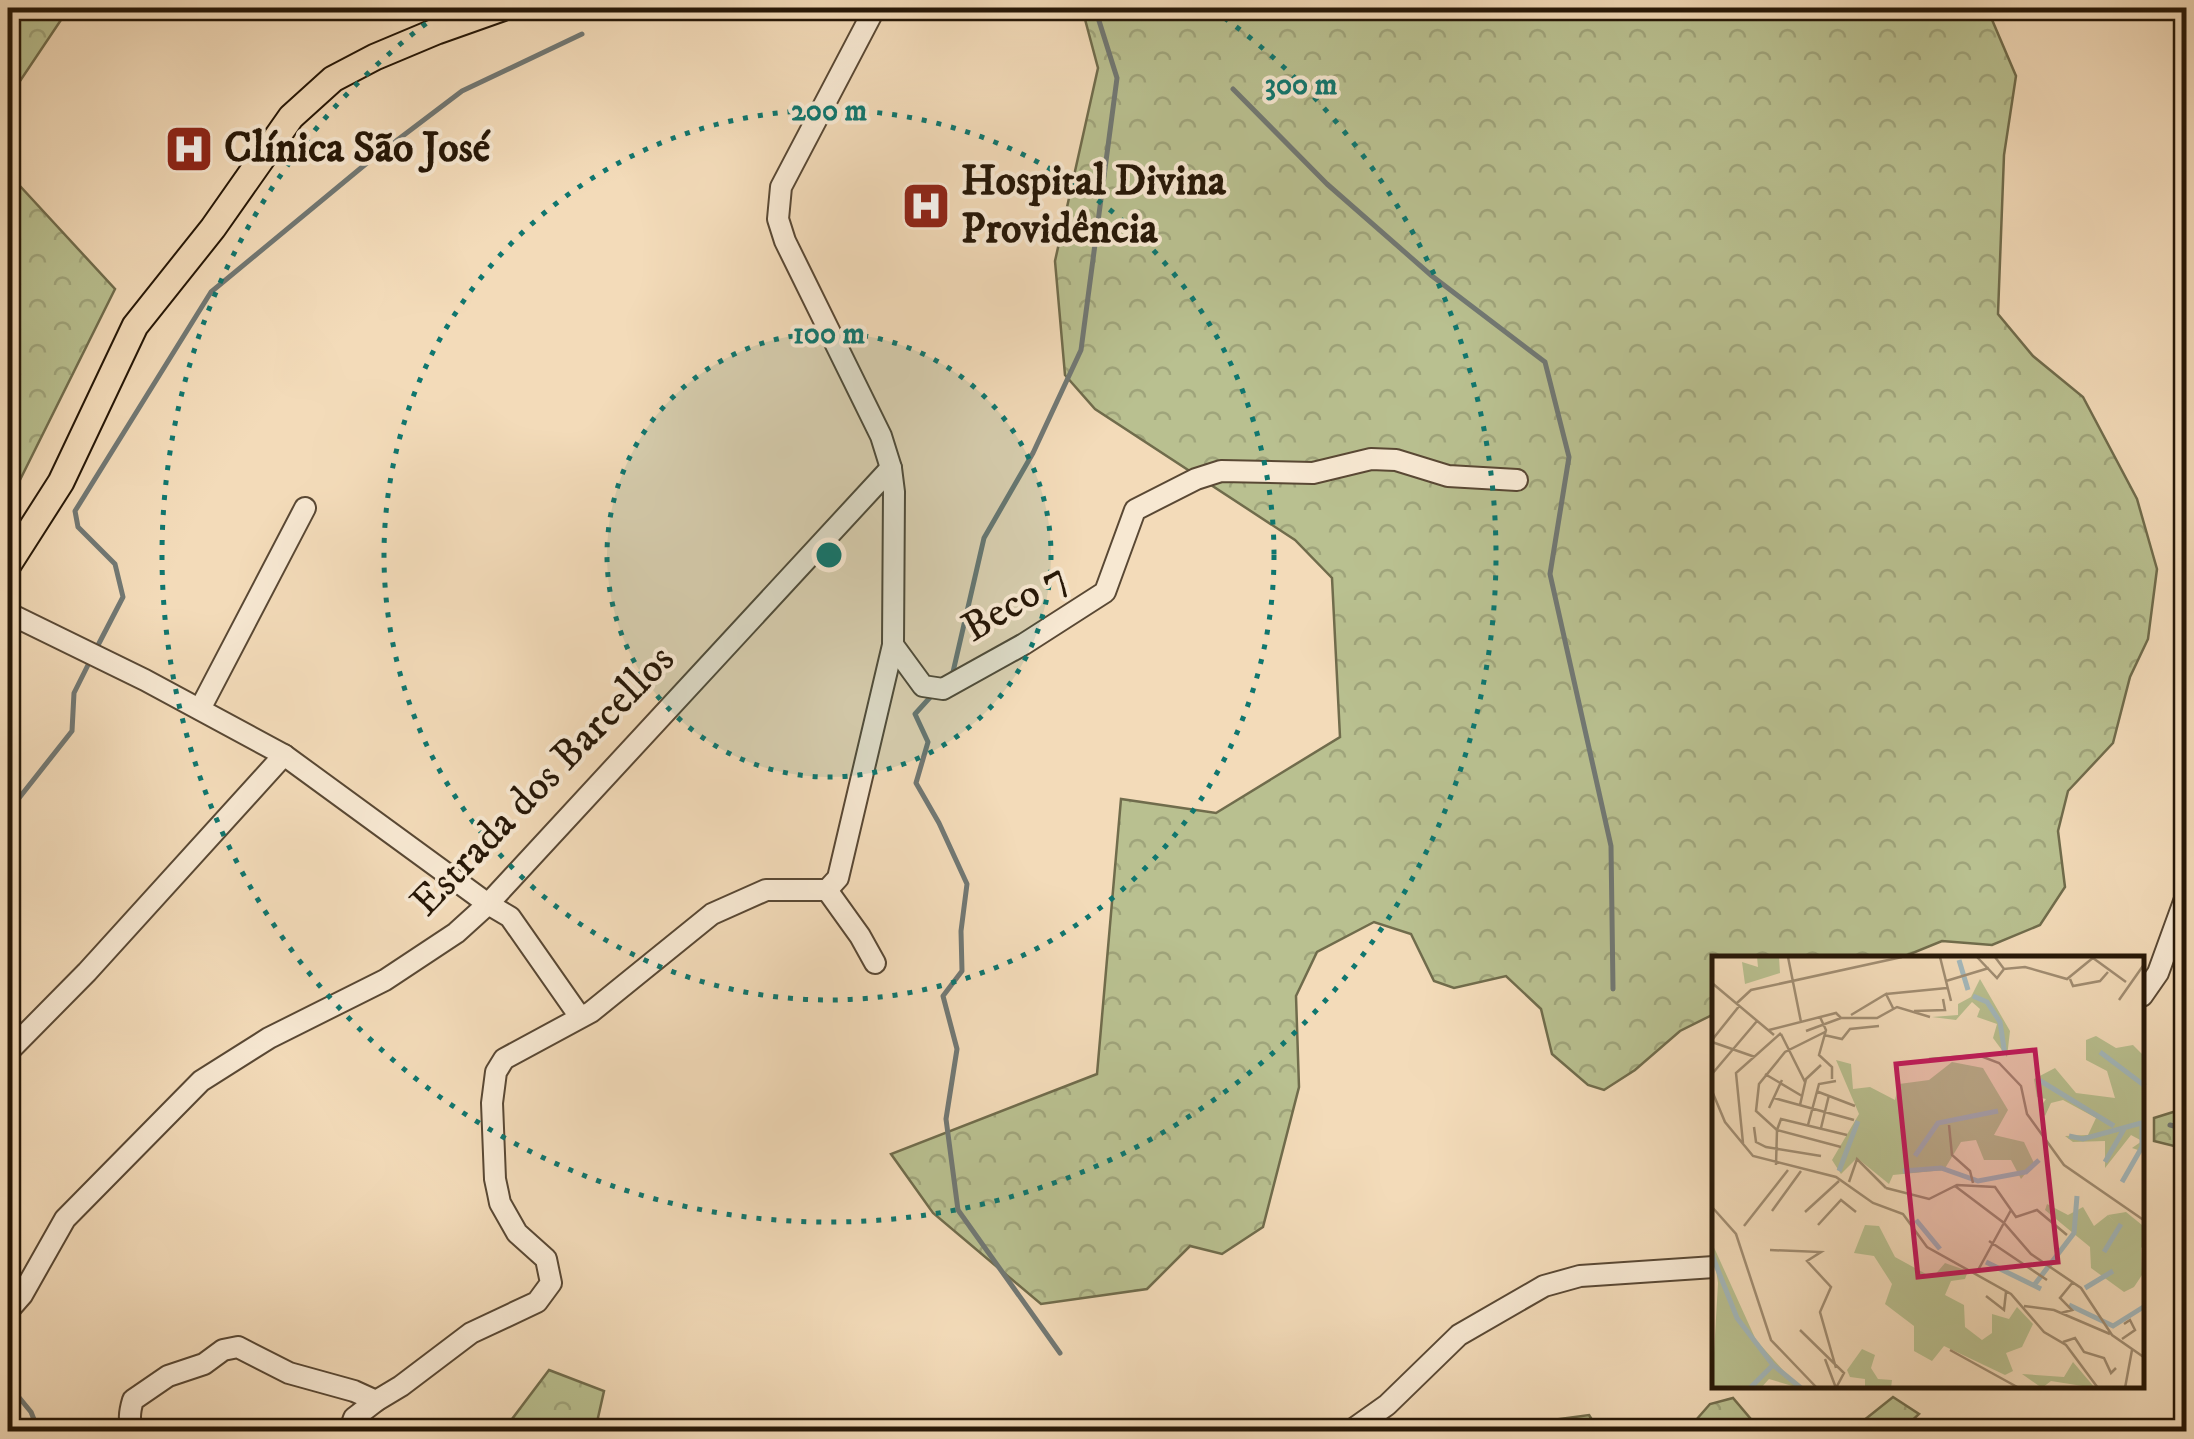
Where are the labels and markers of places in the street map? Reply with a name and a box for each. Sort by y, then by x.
hospital icon: Clínica São José [163,123,215,175]
place label: Clínica São José [224,123,491,175]
place label: Hospital Divina Providência [961,156,1227,256]
hospital icon: Hospital Divina Providência [900,180,952,232]
centre of rings [811,537,847,573]

